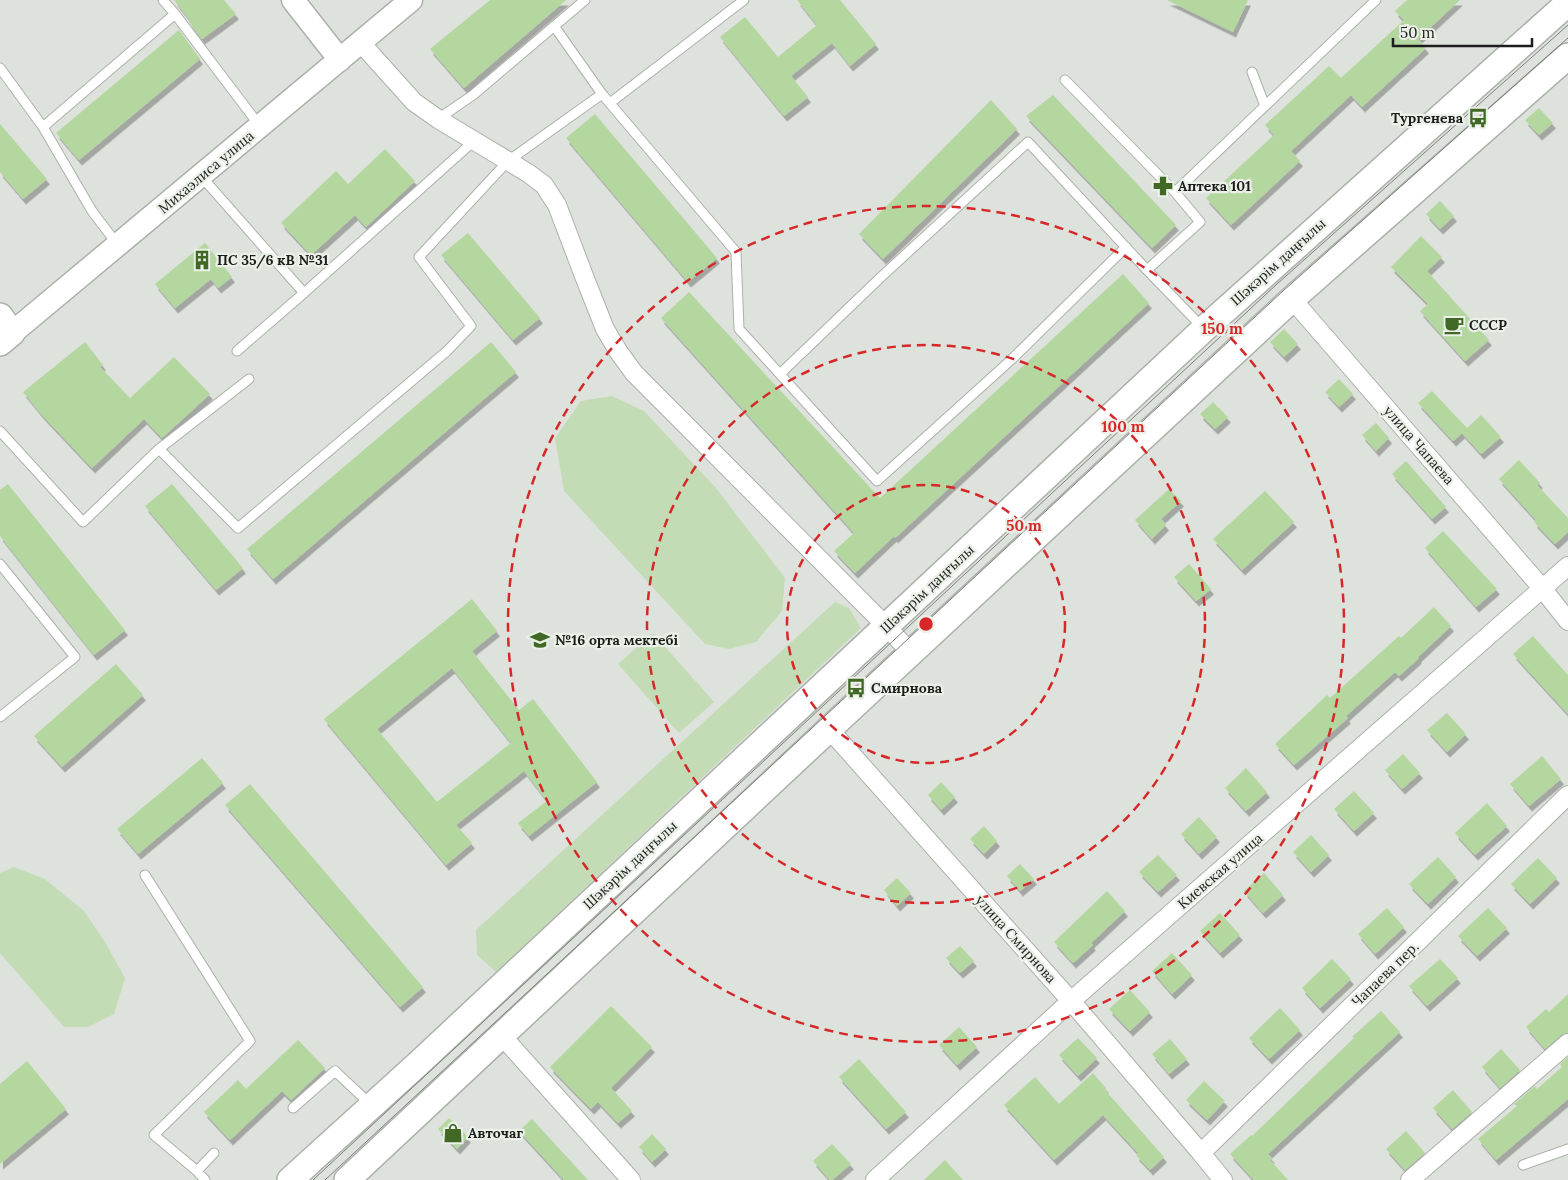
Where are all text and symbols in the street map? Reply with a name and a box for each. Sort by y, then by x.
scale bar [1393,15,1532,47]
text: 50 m [1400,23,1435,42]
bus stop icon: Тургенева [1467,107,1489,129]
place label: Тургенева [1391,109,1464,127]
street label: Михаэлиса улица [154,127,258,217]
pharmacy icon: Аптека 101 [1152,175,1174,197]
place label: Аптека 101 [1178,177,1251,195]
street label: Шәкәрім даңғылы [1227,214,1329,310]
building icon: ПС 35/6 кВ №31 [191,249,213,271]
place label: ПС 35/6 кВ №31 [217,251,329,269]
cafe icon: СССР [1443,314,1465,336]
place label: СССР [1469,316,1507,334]
text: 150 m [1201,319,1243,338]
street label: улица Чапаева [1380,402,1458,488]
text: 100 m [1102,417,1145,436]
text: 50 m [1006,516,1042,535]
street label: Шәкәрім даңғылы [876,541,978,637]
centre of rings [917,615,935,633]
school or university icon: №16 орта мектебі [529,629,551,651]
place label: №16 орта мектебі [555,631,678,649]
bus stop icon: Смирнова [845,677,867,699]
place label: Смирнова [871,679,943,697]
street label: Шәкәрім даңғылы [579,817,681,913]
street label: Киевская улица [1174,829,1266,913]
street label: улица Смирнова [972,891,1060,987]
street label: Чапаева пер. [1348,937,1422,1011]
shop icon: Авточаг [442,1122,464,1144]
place label: Авточаг [468,1124,523,1142]

